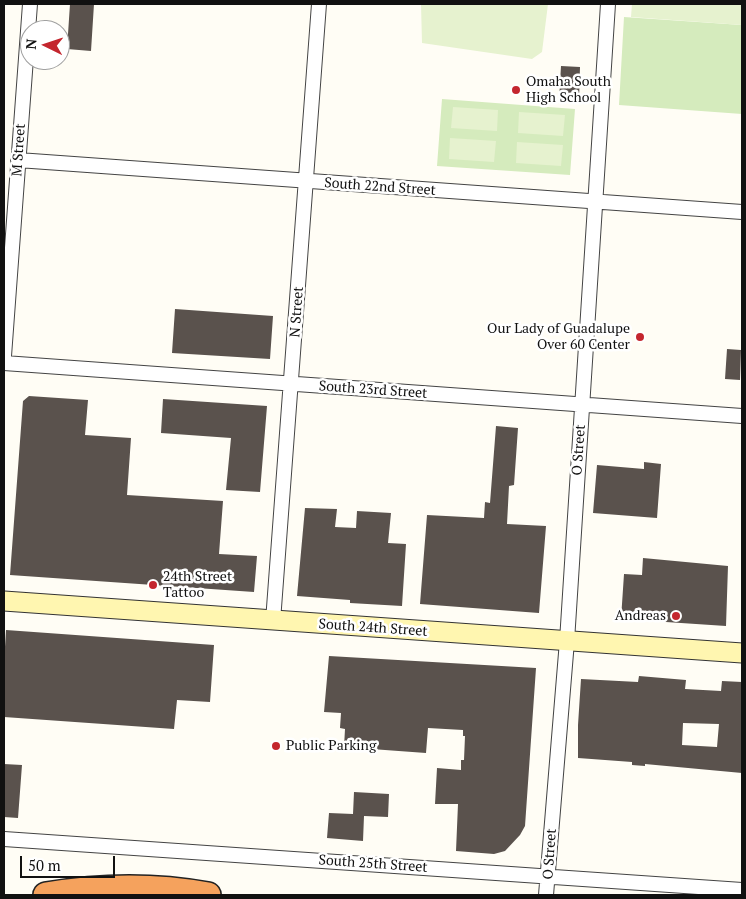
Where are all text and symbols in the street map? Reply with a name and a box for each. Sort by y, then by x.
north arrow [20,20,70,70]
text: N [21,38,40,50]
place label: Omaha South High School [526,74,611,106]
marker: Omaha South High School [510,84,522,96]
street label: M Street [9,123,29,177]
street label: South 22nd Street [324,175,436,199]
street label: N Street [287,286,307,338]
place label: Our Lady of Guadalupe Over 60 Center [487,321,630,354]
marker: Our Lady of Guadalupe Over 60 Center [634,331,646,343]
street label: South 23rd Street [318,378,428,402]
street label: O Street [569,424,589,476]
place label: 24th Street Tattoo [163,569,232,602]
marker: 24th Street Tattoo [147,579,159,591]
place label: Andreas [615,608,666,624]
marker: Andreas [670,610,682,622]
street label: South 24th Street [318,616,428,640]
place label: Public Parking [286,738,376,754]
marker: Public Parking [270,740,282,752]
street label: O Street [540,828,560,880]
scale bar [22,846,118,878]
street label: South 25th Street [318,852,428,876]
text: 50 m [28,855,61,875]

